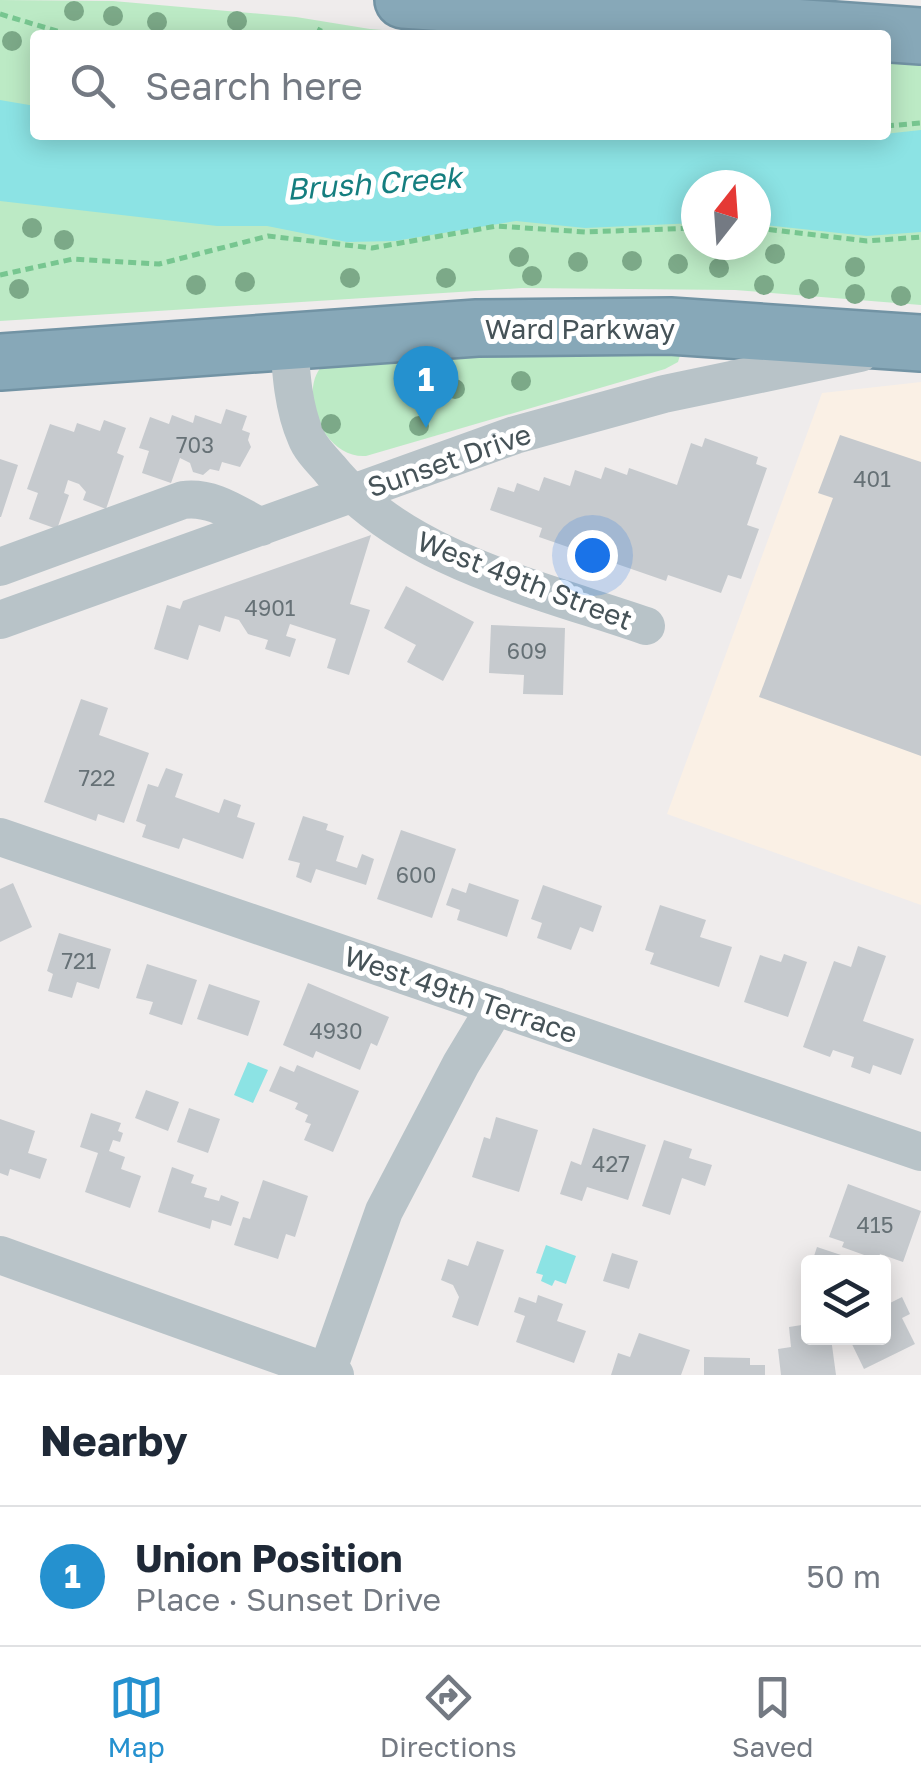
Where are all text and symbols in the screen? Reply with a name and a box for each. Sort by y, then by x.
search box [30,30,891,140]
icon: search [65,58,120,113]
text: Search here [145,63,363,108]
water label: Brush Creek [285,159,466,207]
north arrow [681,170,771,260]
street label: Ward Parkway [485,312,676,345]
pin: 1 [394,346,458,428]
street label: Sunset Drive [363,417,535,503]
house number: 703 [176,431,214,458]
house number: 401 [853,465,891,492]
street label: West 49th Street [413,524,637,636]
your location [567,530,618,581]
house number: 4901 [244,594,296,621]
house number: 609 [507,637,547,664]
house number: 722 [78,764,116,791]
house number: 600 [396,861,436,888]
street label: West 49th Terrace [340,939,582,1049]
house number: 721 [61,947,97,974]
house number: 4930 [309,1017,363,1044]
house number: 427 [592,1150,630,1177]
house number: 415 [857,1211,893,1238]
map controls [801,1255,891,1345]
button: layers [801,1255,891,1345]
text: Nearby [40,1415,188,1465]
text: Union Position [135,1535,402,1580]
text: 1 [64,1557,81,1595]
text: 50 m [806,1557,881,1595]
text: Place · Sunset Drive [135,1580,441,1618]
tab: Map [108,1670,165,1763]
tab: Directions [380,1670,517,1763]
tab: Saved [732,1670,813,1763]

